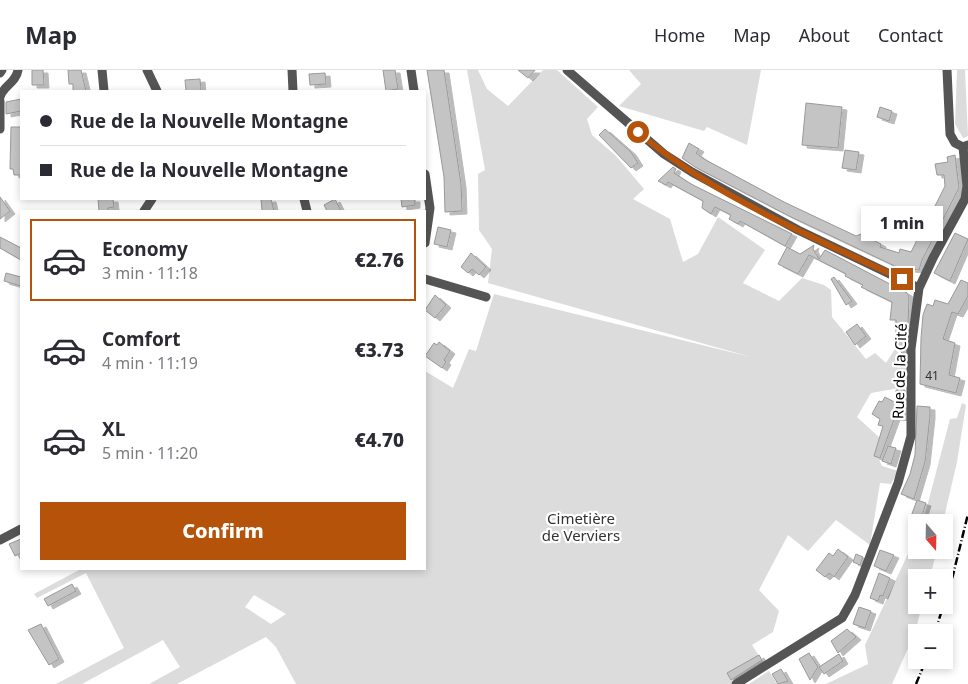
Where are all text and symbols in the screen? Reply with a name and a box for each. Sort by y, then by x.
text: Map [25,18,77,51]
text: Home [654,23,705,47]
text: Map [733,23,771,47]
text: About [799,23,850,47]
text: Contact [878,23,943,47]
text: Rue de la Nouvelle Montagne [70,108,348,134]
route start [627,121,649,143]
text: Rue de la Nouvelle Montagne [70,157,348,183]
callout: 1 min [861,206,943,242]
text: 1 min [880,212,924,234]
text: Economy [102,236,188,262]
icon: car [42,238,87,283]
text: €2.76 [355,247,404,273]
text: 3 min · 11:18 [102,262,198,284]
route end [891,268,913,290]
street label: Rue de la Cité [887,323,911,419]
text: Comfort [102,326,181,352]
icon: car [42,328,87,373]
text: €3.73 [355,337,404,363]
text: 4 min · 11:19 [102,352,198,374]
house number: 41 [925,367,939,384]
text: XL [102,416,125,442]
icon: car [42,418,87,463]
text: €4.70 [355,427,404,453]
text: 5 min · 11:20 [102,442,198,464]
button: Confirm [40,502,406,560]
park label: Cimetière de Verviers [542,508,620,545]
north arrow [908,514,952,559]
map controls [908,514,953,669]
button: + [908,569,953,614]
button: − [908,624,953,669]

